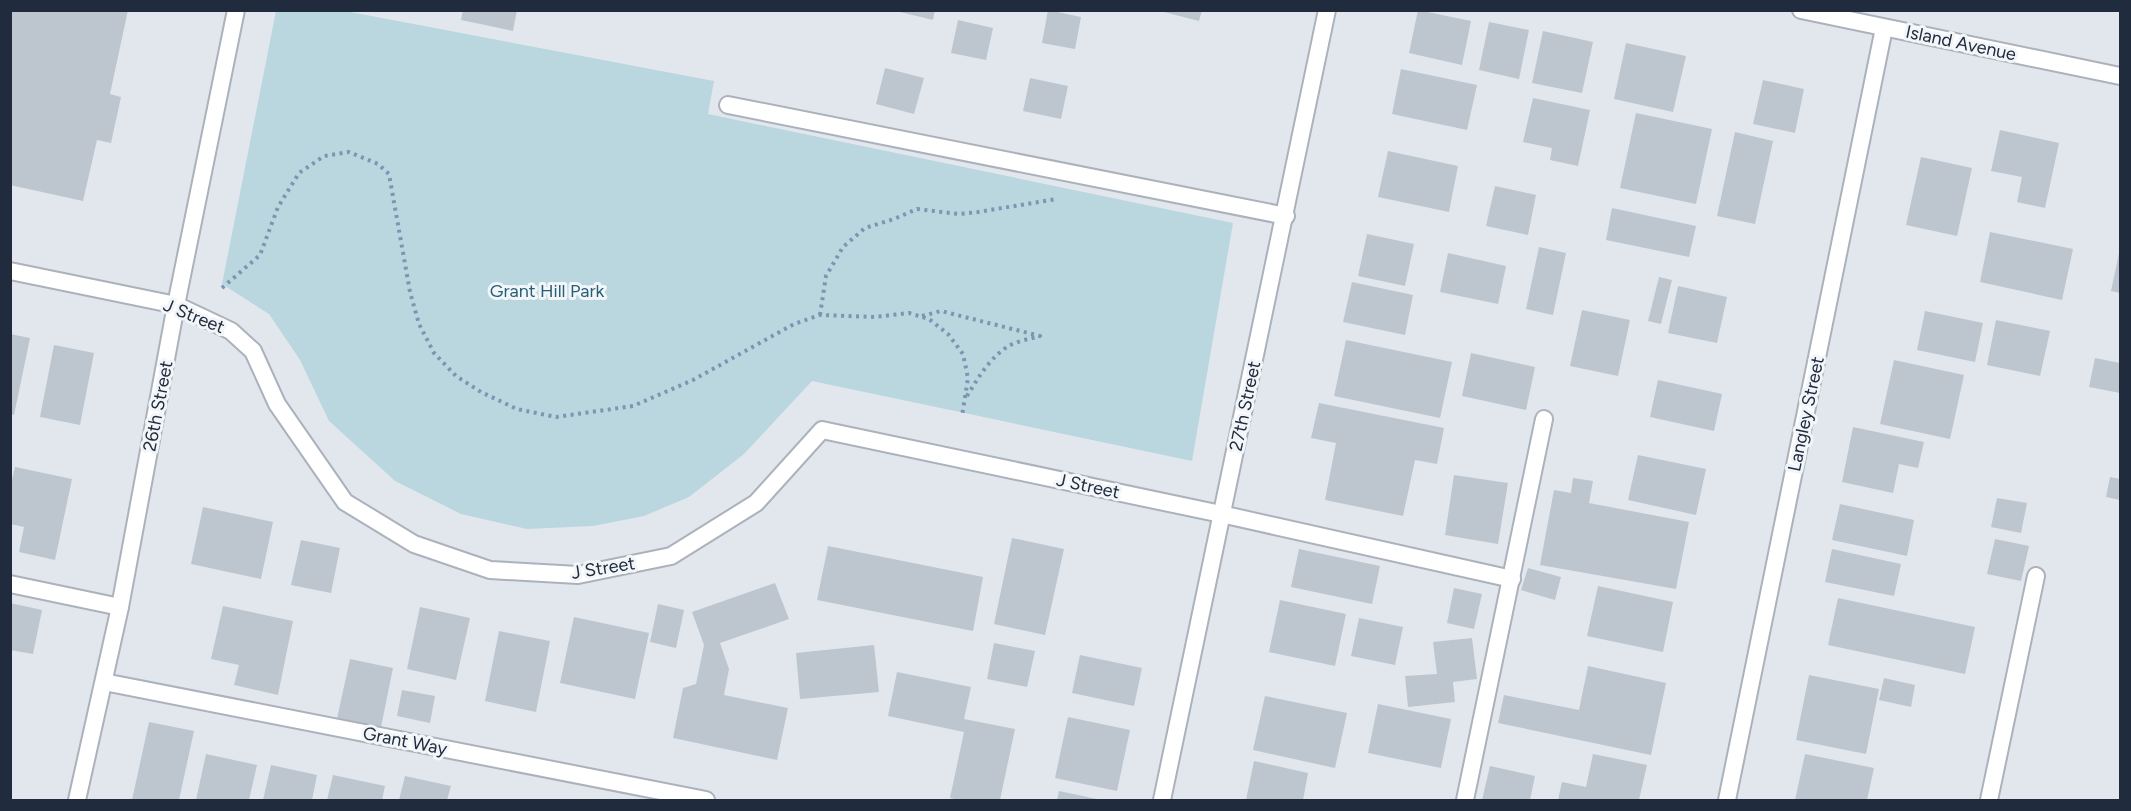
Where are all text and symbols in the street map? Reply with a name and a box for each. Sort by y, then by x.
street label: Island Avenue [1904,21,2018,65]
park label: Grant Hill Park [490,280,605,302]
street label: J Street [160,294,228,338]
street label: Langley Street [1783,354,1829,474]
street label: 26th Street [138,359,178,453]
street label: 27th Street [1225,359,1265,453]
street label: J Street [1054,469,1122,503]
street label: J Street [570,552,637,584]
street label: Grant Way [361,722,449,760]

